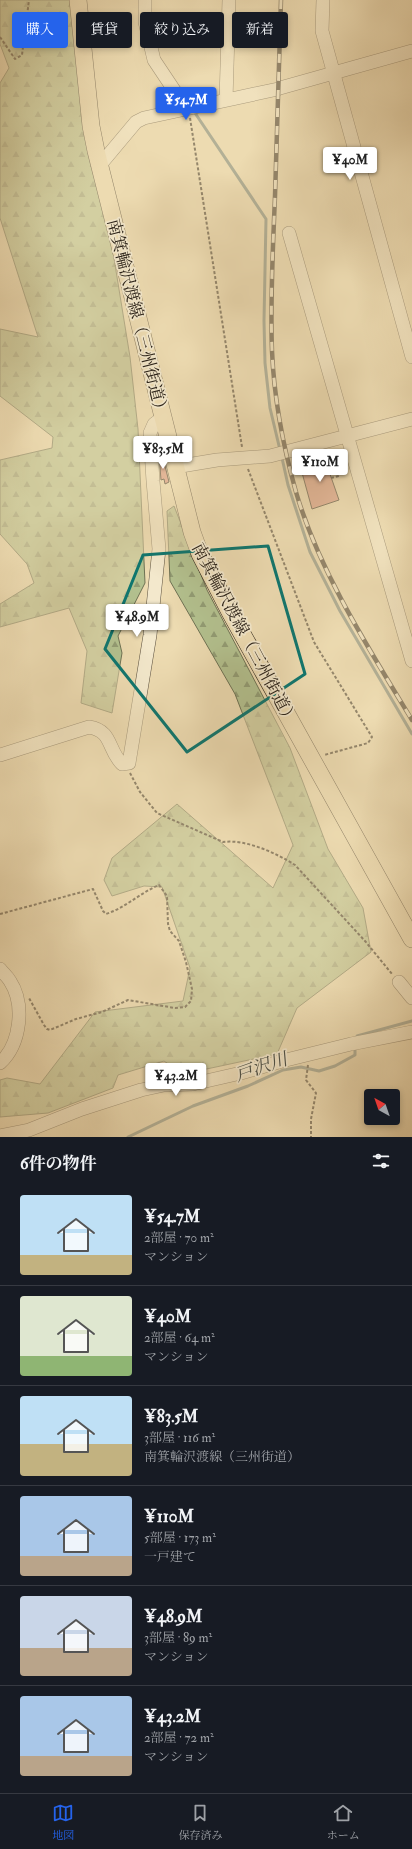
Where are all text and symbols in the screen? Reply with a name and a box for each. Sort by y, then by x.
chip: 購入 [12,12,68,48]
chip: 賃貸 [76,12,132,48]
chip: 絞り込み [140,12,224,48]
chip: 新着 [232,12,288,48]
pin: ¥54.7M [153,87,219,121]
text: ¥54.7M [165,92,208,108]
pin: ¥40M [326,147,374,181]
text: ¥40M [332,152,368,168]
street label: 南箕輪沢渡線（三州街道） [103,217,172,420]
pin: ¥83.5M [130,436,196,470]
text: ¥83.5M [142,441,184,457]
pin: ¥110M [292,449,348,483]
text: ¥110M [301,454,339,470]
street label: 南箕輪沢渡線（三州街道） [187,539,302,729]
pin: ¥48.9M [104,604,170,638]
text: ¥48.9M [115,609,159,625]
water label: 戸沢川 [232,1047,292,1087]
pin: ¥43.2M [143,1063,209,1097]
text: ¥43.2M [154,1068,198,1084]
north arrow [364,1089,400,1125]
map controls [364,1089,400,1125]
icon: filters [370,1150,392,1172]
text: 6件の物件 [20,1153,97,1174]
text: ¥54.7M [144,1206,200,1227]
icon: home [52,1211,100,1259]
text: 2部屋 · 70 m² [144,1230,214,1246]
text: マンション [144,1249,208,1265]
text: ¥40M [144,1306,191,1327]
icon: home [52,1312,100,1360]
text: 2部屋 · 64 m² [144,1330,215,1346]
text: マンション [144,1349,208,1365]
text: ¥83.5M [144,1406,198,1427]
icon: home [52,1412,100,1460]
text: 3部屋 · 116 m² [144,1430,215,1446]
text: 南箕輪沢渡線（三州街道） [144,1449,300,1465]
text: ¥110M [144,1506,194,1527]
icon: home [52,1512,100,1560]
text: 5部屋 · 173 m² [144,1530,216,1546]
text: 一戸建て [144,1549,196,1565]
text: ¥48.9M [144,1606,202,1627]
icon: home [52,1612,100,1660]
text: 3部屋 · 89 m² [144,1630,212,1646]
text: マンション [144,1649,208,1665]
text: ¥43.2M [144,1706,201,1727]
icon: home [52,1712,100,1760]
text: 2部屋 · 72 m² [144,1730,214,1746]
text: マンション [144,1749,208,1765]
tab: 地図 [52,1802,74,1842]
tab: 保存済み [178,1802,222,1842]
tab: ホーム [327,1802,360,1842]

